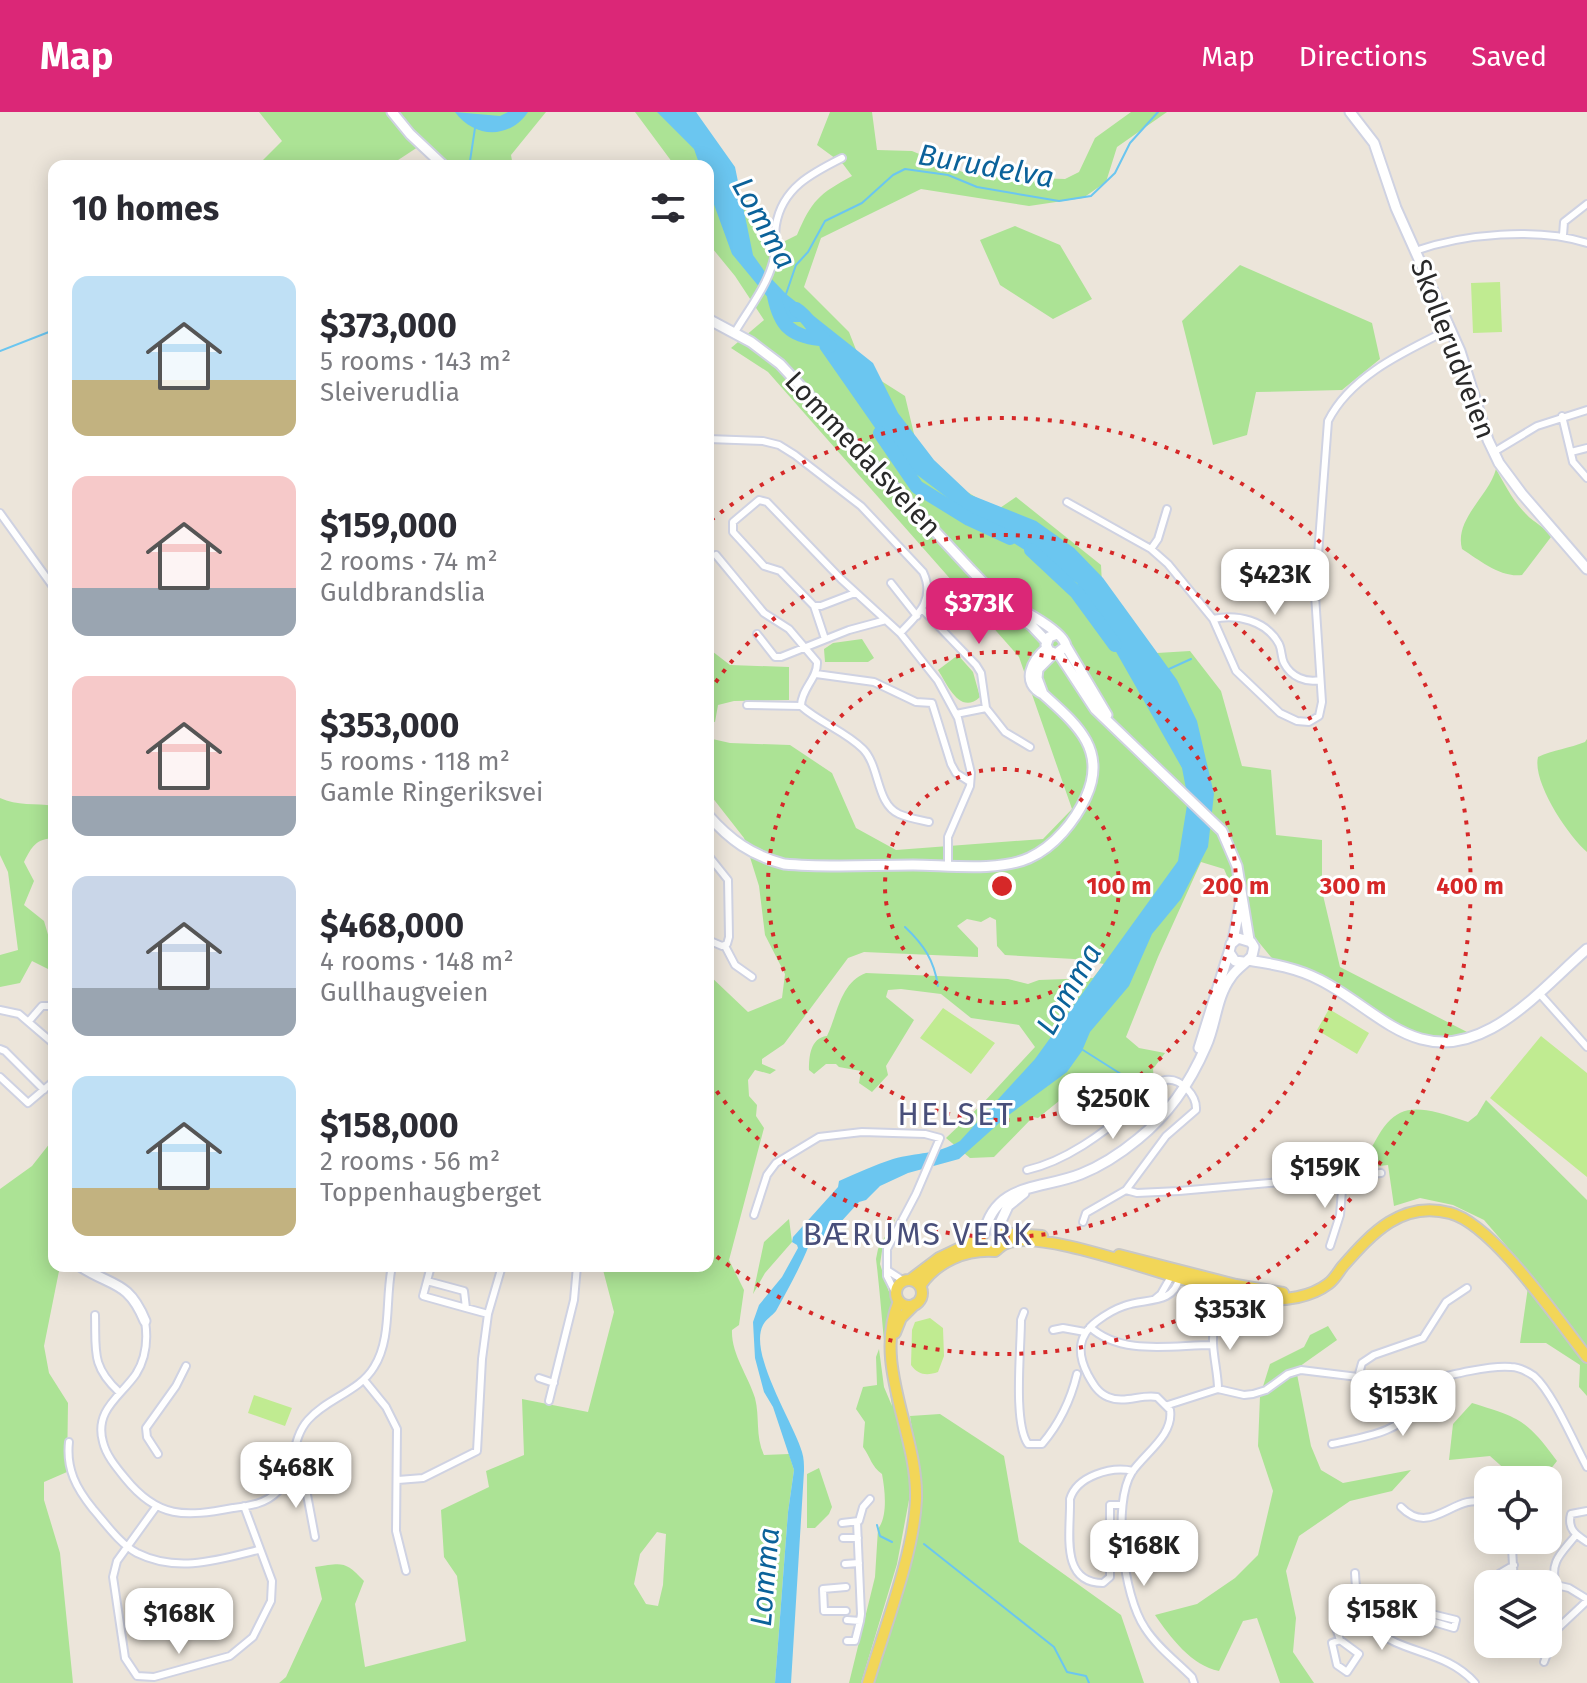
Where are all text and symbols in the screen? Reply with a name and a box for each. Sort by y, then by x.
text: Map [40,33,113,79]
text: Map [1201,40,1255,73]
text: Directions [1299,40,1427,73]
text: Saved [1471,40,1547,73]
water label: Burudelva [915,136,1057,196]
water label: Lomma [724,171,804,275]
icon: filters [646,186,690,230]
text: 10 homes [72,188,219,229]
street label: Skollerudveien [1404,255,1502,443]
text: $373,000 [320,305,457,346]
icon: home [136,308,232,404]
text: 5 rooms · 143 m² [320,346,511,377]
street label: Lommedalsveien [778,365,948,543]
text: Sleiverudlia [320,377,460,408]
text: $159,000 [320,505,457,546]
icon: home [136,508,232,604]
text: 2 rooms · 74 m² [320,546,498,577]
pin: $423K [1219,549,1331,617]
text: $423K [1239,559,1311,590]
text: Guldbrandslia [320,577,485,608]
pin: $373K [923,578,1035,646]
text: $373K [944,588,1014,619]
text: $353,000 [320,705,459,746]
icon: home [136,708,232,804]
text: 5 rooms · 118 m² [320,746,510,777]
text: Gamle Ringeriksvei [320,777,543,808]
centre of rings [988,872,1016,900]
text: 100 m [1086,872,1152,900]
text: 200 m [1203,872,1269,900]
text: 300 m [1319,872,1386,900]
text: 400 m [1436,872,1504,900]
text: $468,000 [320,905,464,946]
icon: home [136,908,232,1004]
water label: Lomma [1029,937,1109,1041]
text: 4 rooms · 148 m² [320,946,514,977]
text: Gullhaugveien [320,977,488,1008]
pin: $250K [1057,1073,1169,1141]
text: $250K [1076,1083,1150,1114]
district label: HELSET [897,1095,1015,1133]
text: $158,000 [320,1105,459,1146]
icon: home [136,1108,232,1204]
pin: $159K [1269,1142,1381,1210]
text: 2 rooms · 56 m² [320,1146,500,1177]
text: $159K [1290,1152,1360,1183]
text: Toppenhaugberget [320,1177,541,1208]
district label: BÆRUMS VERK [802,1215,1034,1253]
pin: $353K [1174,1284,1286,1352]
text: $353K [1194,1294,1266,1325]
pin: $153K [1347,1370,1459,1438]
text: $153K [1368,1380,1438,1411]
pin: $468K [240,1442,352,1510]
text: $468K [258,1452,334,1483]
map controls [1474,1466,1562,1658]
button: locate [1474,1466,1562,1554]
pin: $168K [1088,1520,1200,1588]
water label: Lomma [743,1526,787,1628]
text: $168K [1108,1530,1180,1561]
button: layers [1474,1570,1562,1658]
pin: $158K [1326,1584,1438,1652]
pin: $168K [123,1588,235,1656]
text: $158K [1347,1594,1417,1625]
text: $168K [143,1598,215,1629]

